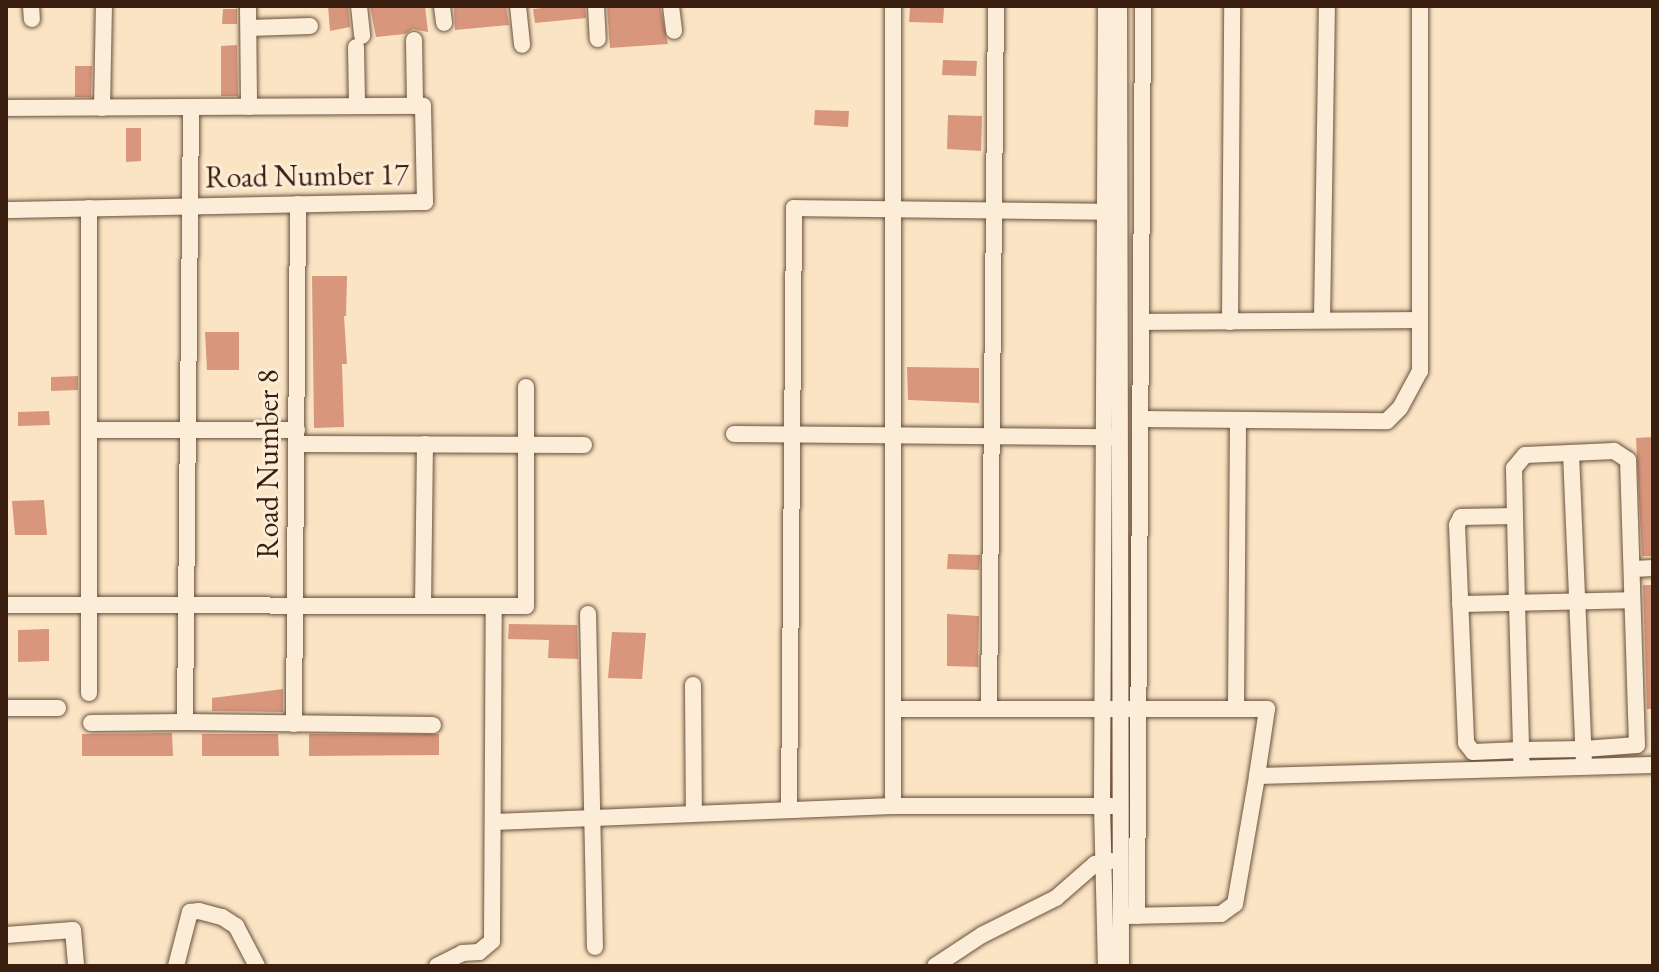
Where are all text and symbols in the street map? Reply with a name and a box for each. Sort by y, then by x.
street label: Road Number 17 [205,156,409,196]
street label: Road Number 8 [250,369,286,559]

